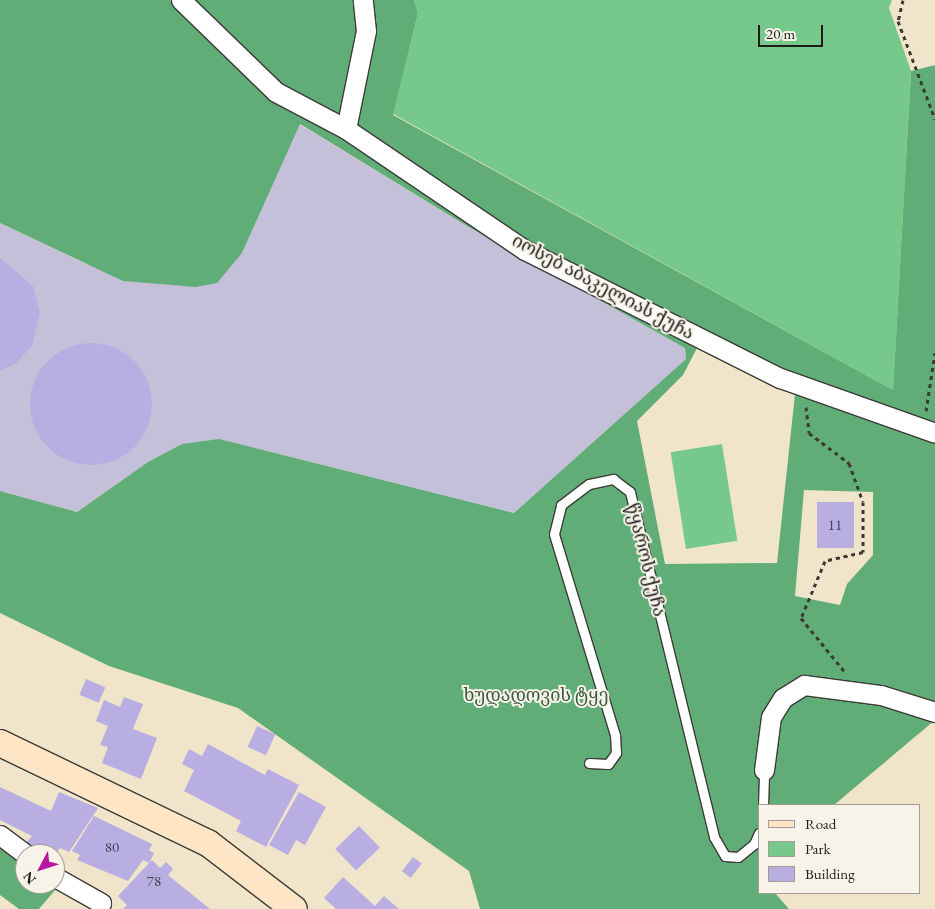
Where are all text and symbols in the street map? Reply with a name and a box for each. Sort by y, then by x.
scale bar [760,15,825,47]
text: 20 m [766,24,795,43]
street label: იოსებ აბაკელიას ქუჩა [508,230,698,344]
street label: წყაროს ქუჩა [621,501,671,619]
house number: 11 [828,516,842,534]
park label: ხუდადოვის ტყე [463,684,609,706]
legend [758,804,920,894]
text: Road [805,814,836,833]
house number: 80 [105,838,119,856]
text: Park [805,839,831,858]
north arrow [15,844,65,894]
text: Building [805,864,855,883]
text: N [19,868,40,888]
house number: 78 [147,872,161,890]

